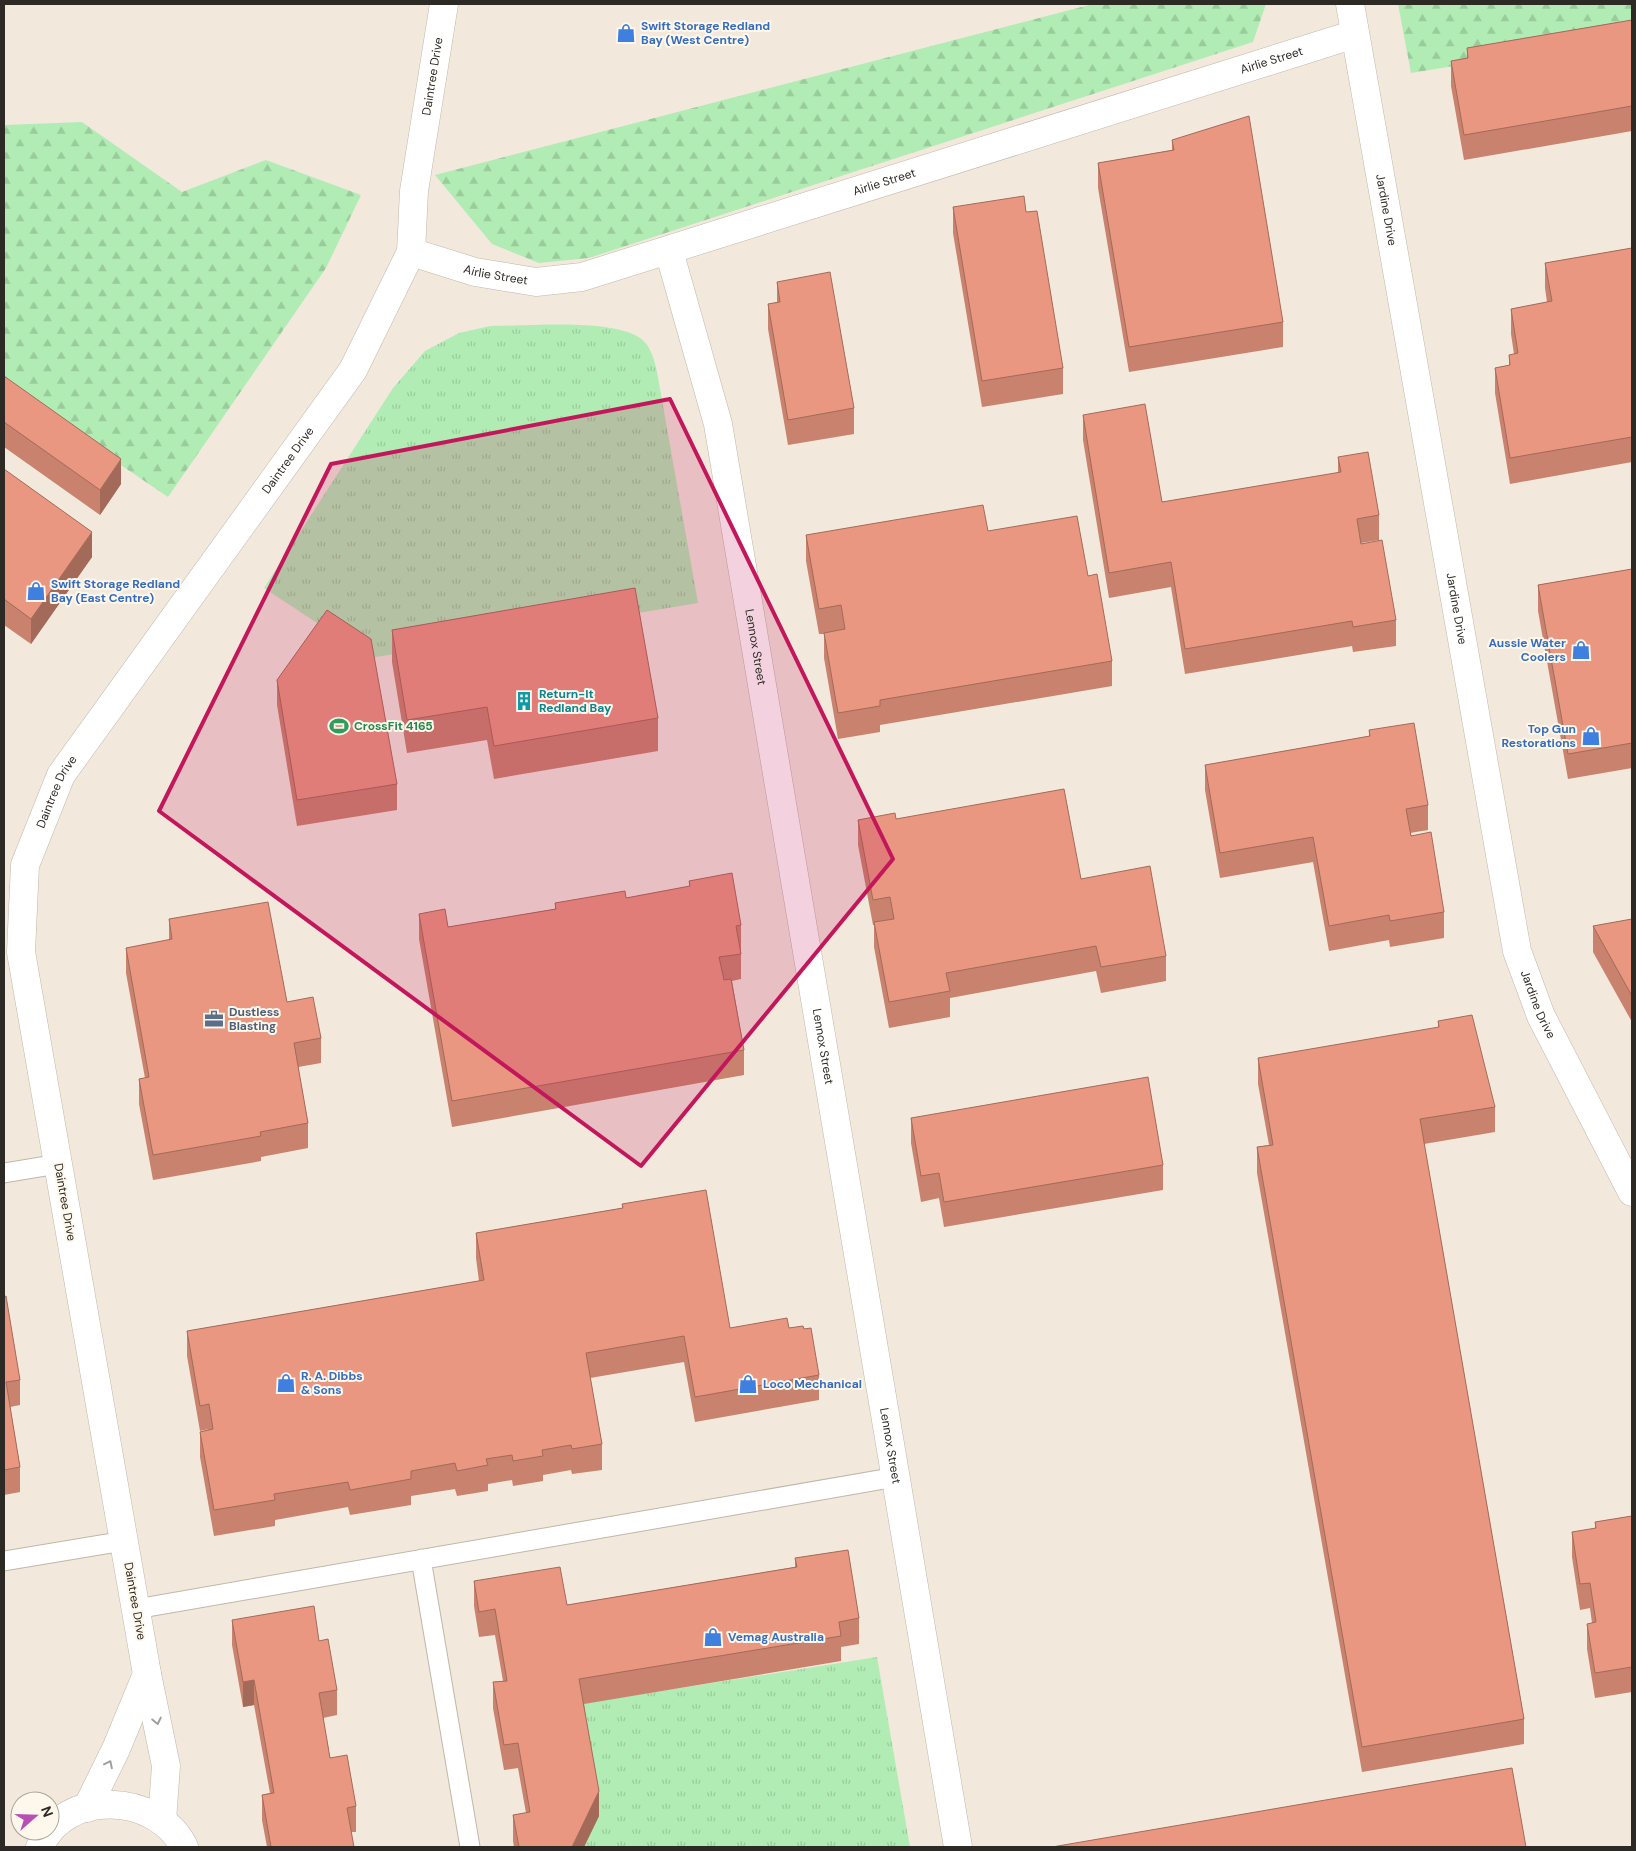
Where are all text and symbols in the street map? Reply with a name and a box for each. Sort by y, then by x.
place label: Swift Storage Redland Bay (West Centre) [641,18,770,48]
shop icon: Swift Storage Redland Bay (West Centre) [615,22,637,44]
street label: Daintree Drive [418,36,447,117]
street label: Airlie Street [1238,43,1305,78]
street label: Airlie Street [851,165,918,199]
street label: Jardine Drive [1372,173,1401,247]
street label: Airlie Street [462,261,529,289]
street label: Daintree Drive [258,423,318,497]
street label: Jardine Drive [1442,572,1471,646]
place label: Swift Storage Redland Bay (East Centre) [51,576,180,606]
shop icon: Swift Storage Redland Bay (East Centre) [25,580,47,602]
street label: Lennox Street [741,608,770,687]
place label: Aussie Water Coolers [1488,635,1566,665]
shop icon: Aussie Water Coolers [1570,639,1592,661]
place label: Return-It Redland Bay [539,686,612,716]
building icon: Return-It Redland Bay [513,690,535,712]
sports icon: CrossFit 4165 [328,715,350,737]
place label: CrossFit 4165 [354,718,433,734]
place label: Top Gun Restorations [1502,721,1576,751]
shop icon: Top Gun Restorations [1580,725,1602,747]
street label: Daintree Drive [33,752,81,830]
street label: Jardine Drive [1517,968,1559,1041]
place label: Dustless Blasting [229,1004,279,1034]
street label: Lennox Street [809,1007,837,1086]
office icon: Dustless Blasting [203,1008,225,1030]
street label: Daintree Drive [50,1162,80,1242]
place label: R. A. Dibbs & Sons [301,1368,363,1398]
shop icon: R. A. Dibbs & Sons [275,1372,297,1394]
shop icon: Loco Mechanical [737,1373,759,1395]
place label: Loco Mechanical [763,1376,862,1392]
street label: Lennox Street [876,1407,905,1485]
street label: Daintree Drive [120,1561,150,1641]
shop icon: Vemag Australia [702,1626,724,1648]
place label: Vemag Australia [728,1629,824,1645]
one-way arrow [151,1717,162,1726]
one-way arrow [102,1760,113,1769]
north arrow [10,1791,60,1841]
text: N [37,1804,57,1819]

